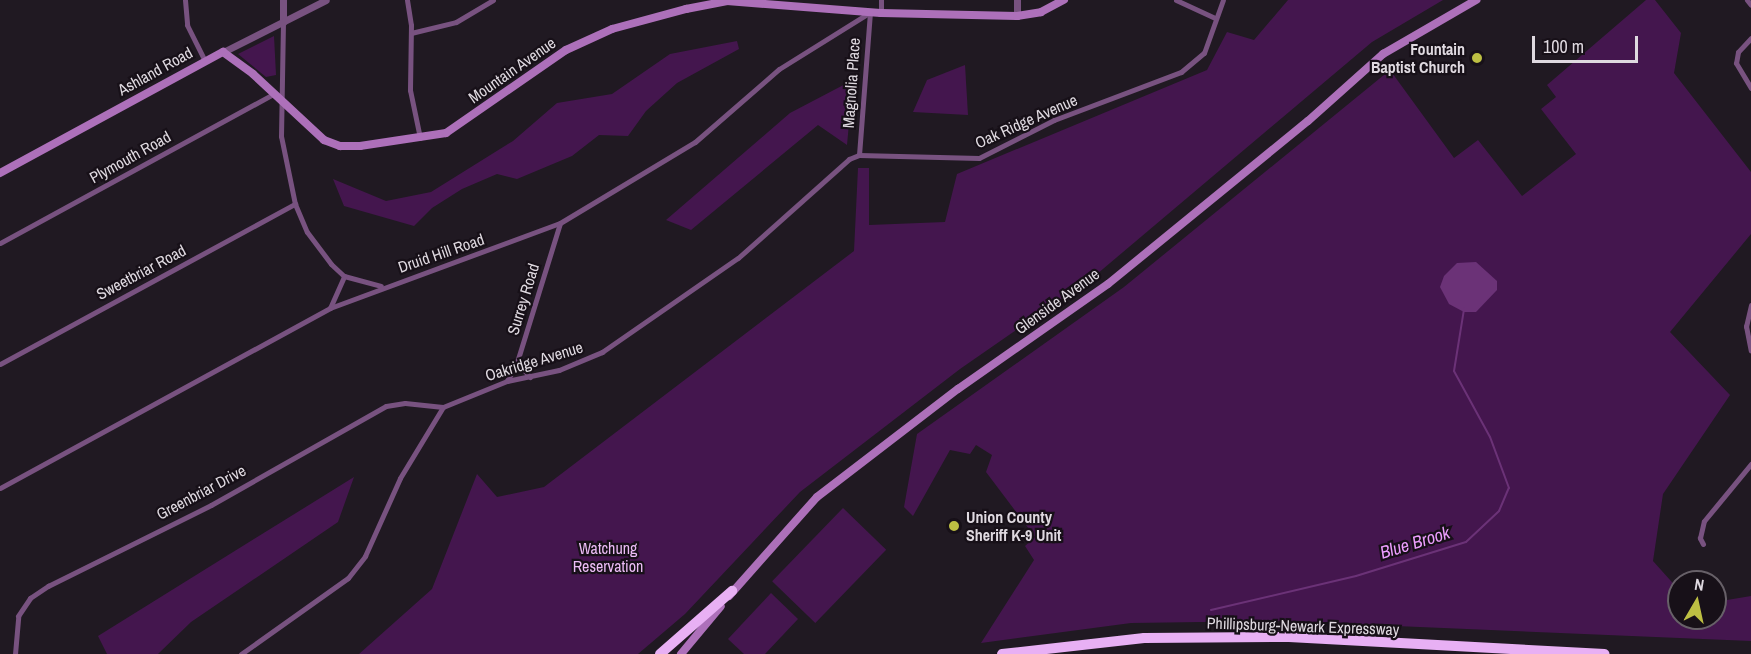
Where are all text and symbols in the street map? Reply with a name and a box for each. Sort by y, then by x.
scale bar [1535,24,1642,62]
street label: Mountain Avenue [464,33,560,107]
text: 100 m [1543,34,1584,59]
street label: Magnolia Place [838,37,864,129]
place label: Fountain Baptist Church [1371,39,1465,77]
street label: Ashland Road [114,43,196,99]
marker: Fountain Baptist Church [1470,51,1484,65]
street label: Oak Ridge Avenue [972,90,1080,152]
street label: Plymouth Road [86,127,174,187]
street label: Druid Hill Road [395,229,487,277]
street label: Sweetbriar Road [93,240,189,304]
street label: Surrey Road [503,261,543,337]
street label: Glenside Avenue [1011,264,1103,338]
street label: Oakridge Avenue [482,337,586,385]
street label: Greenbriar Drive [153,460,249,524]
place label: Union County Sheriff K-9 Unit [966,507,1061,545]
marker: Union County Sheriff K-9 Unit [947,519,961,533]
water label: Blue Brook [1377,522,1453,564]
park label: Watchung Reservation [573,538,643,576]
north arrow [1667,570,1727,630]
text: N [1693,573,1706,596]
street label: Phillipsburg-Newark Expressway [1206,613,1400,639]

